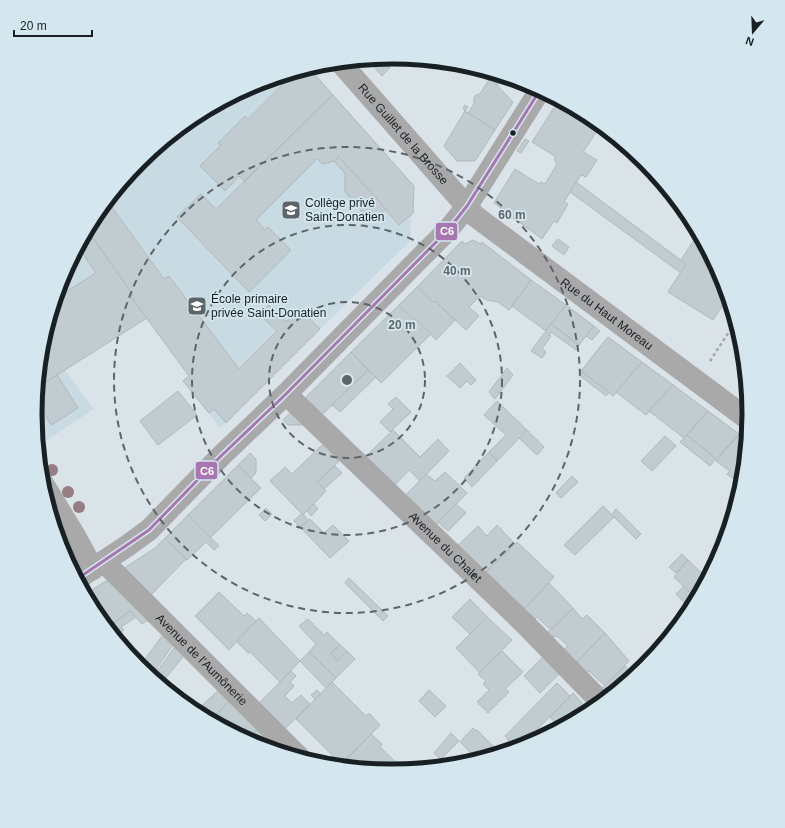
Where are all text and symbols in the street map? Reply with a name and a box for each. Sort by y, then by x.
scale bar [14,12,92,38]
north arrow [733,12,773,52]
text: 20 m [20,19,47,33]
text: N [744,34,755,48]
street label: Rue Guillet de la Brosse [355,81,451,188]
unlabelled marker [508,128,518,138]
place label: Collège privé Saint-Donatien [305,196,384,224]
school or university icon: Collège privé Saint-Donatien [280,199,302,221]
text: 60 m [498,208,526,222]
line badge: C6 [435,222,458,241]
text: C6 [440,225,454,237]
text: 40 m [443,264,471,278]
street label: Rue du Haut Moreau [558,275,656,353]
place label: École primaire privée Saint-Donatien [211,291,326,320]
school or university icon: École primaire privée Saint-Donatien [186,295,208,317]
text: 20 m [388,318,416,332]
centre of rings [340,373,354,387]
line badge: C6 [195,461,218,480]
text: C6 [200,465,214,477]
street label: Avenue du Chalet [406,509,485,586]
street label: Avenue de l'Aumônerie [153,611,250,708]

